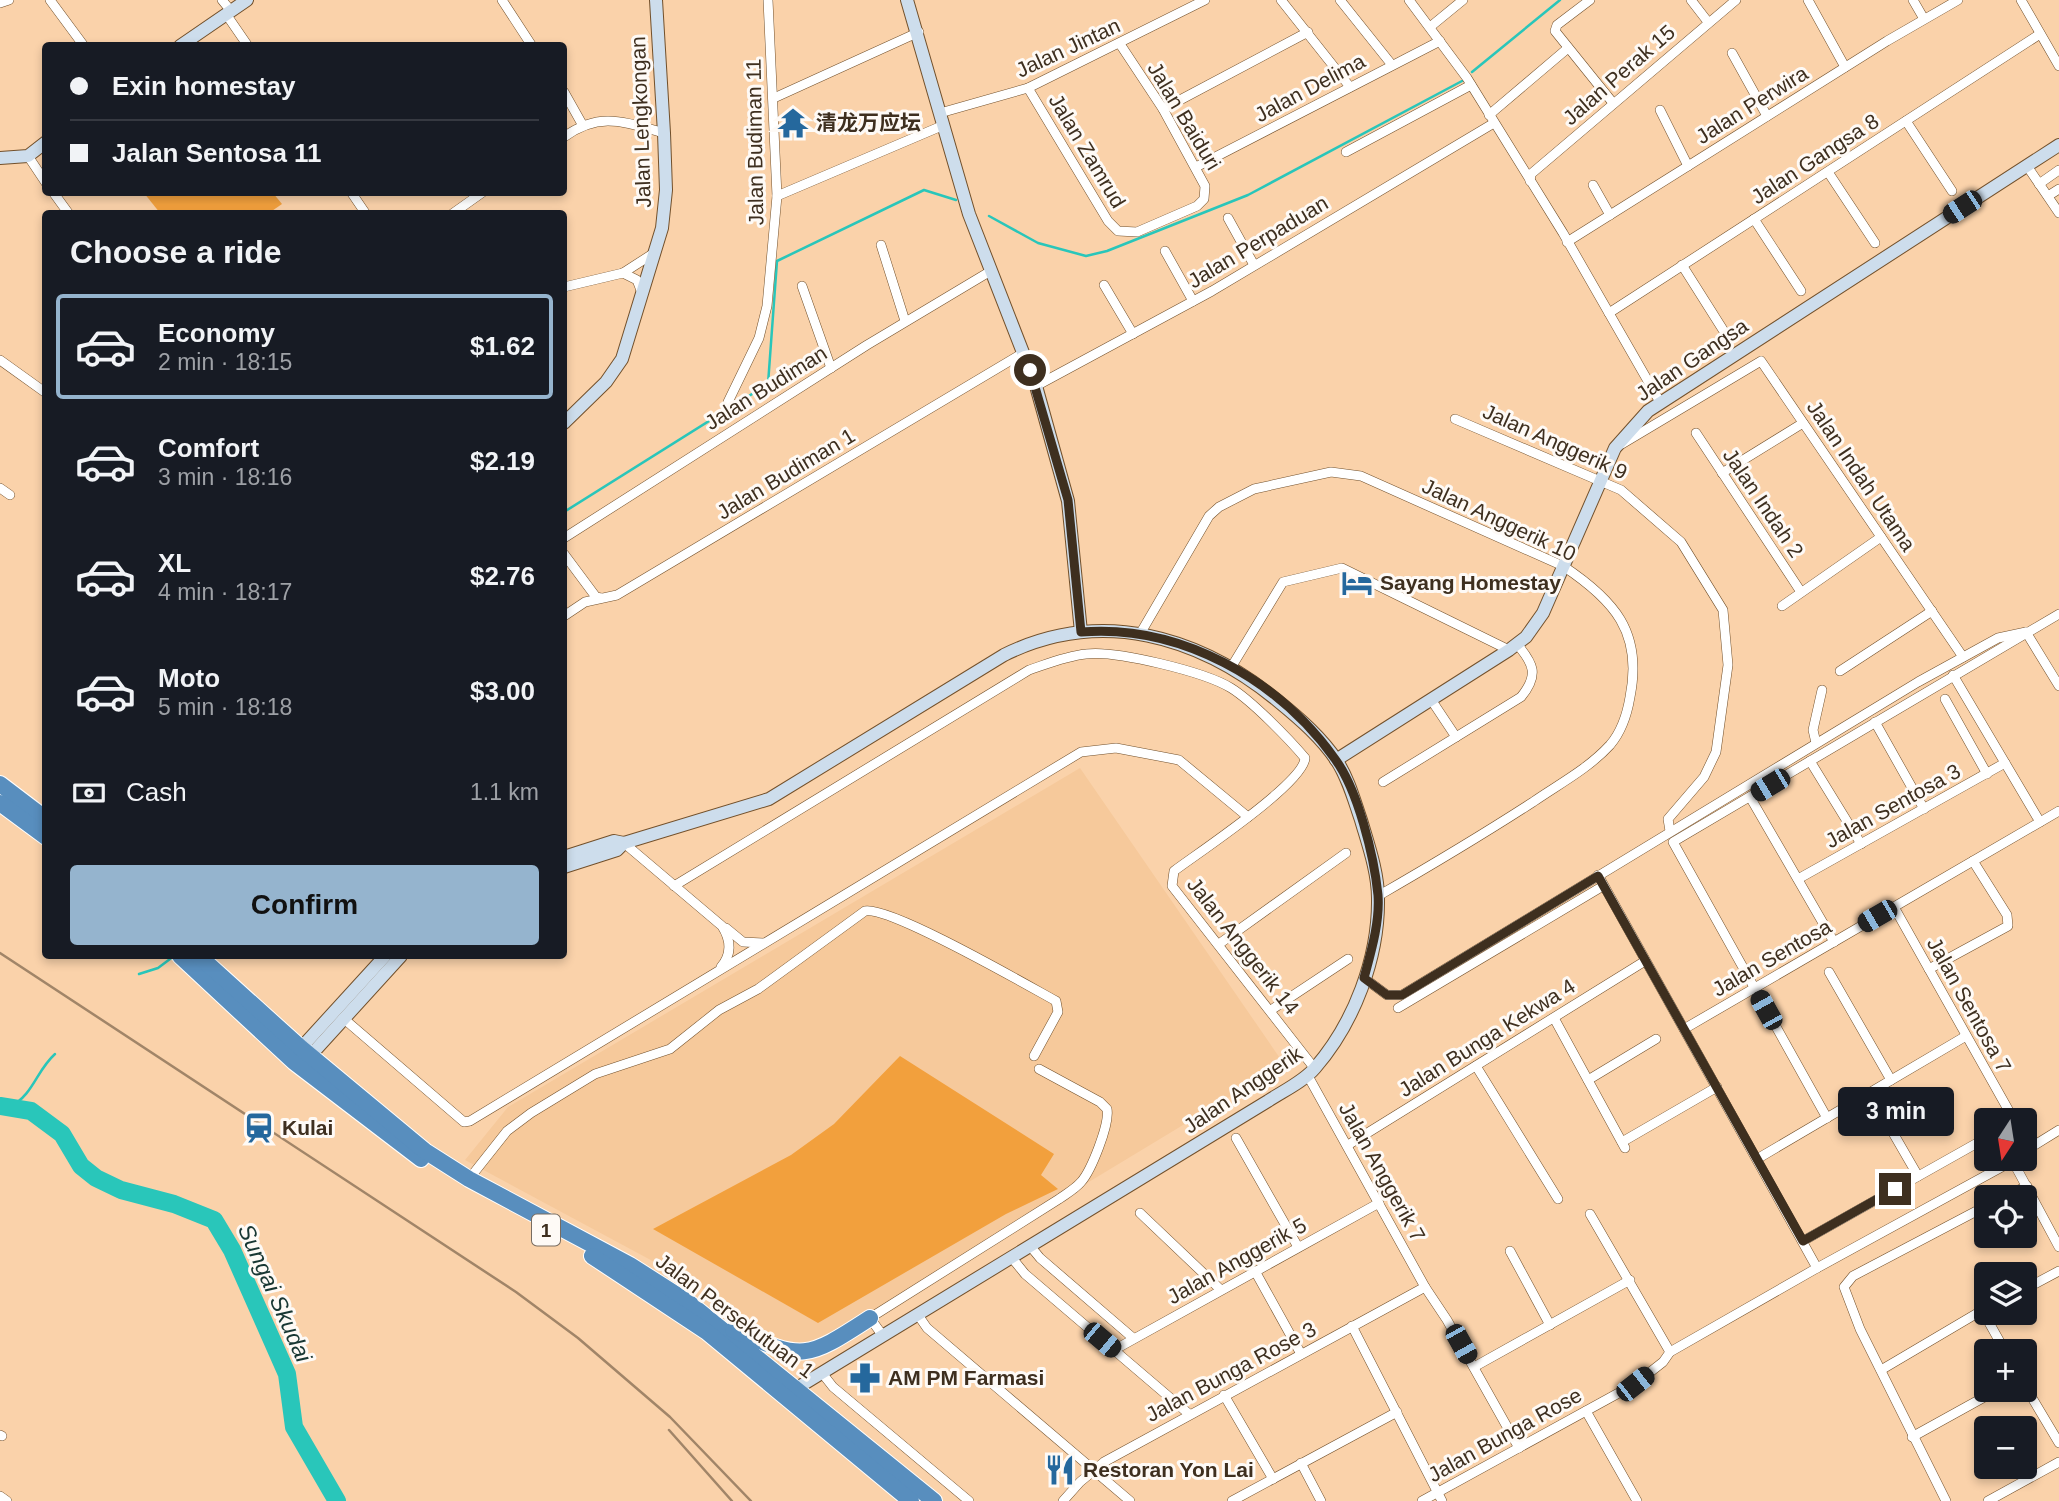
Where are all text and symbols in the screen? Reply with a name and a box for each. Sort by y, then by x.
street label: Jalan Jintan [1012,13,1123,82]
street label: Jalan Perak 15 [1558,20,1679,129]
street label: Jalan Lengkongan [626,36,655,208]
street label: Jalan Delima [1251,49,1369,126]
street label: Jalan Baiduri [1143,58,1226,174]
street label: Jalan Budiman 11 [742,59,767,225]
street label: Jalan Perwira [1692,61,1812,148]
text: Exin homestay [112,71,296,101]
street label: Jalan Zamrud [1045,90,1130,212]
temple icon: 清龙万应坛 [776,106,810,140]
street label: Jalan Gangsa 8 [1747,109,1883,208]
place label: 清龙万应坛 [816,111,921,134]
text: Jalan Sentosa 11 [112,138,322,168]
car [1939,187,1986,227]
street label: Jalan Perpaduan [1184,191,1332,292]
text: Choose a ride [70,234,282,270]
street label: Jalan Gangsa [1632,314,1752,405]
icon: car [74,315,137,378]
text: Economy [158,318,275,348]
text: $1.62 [470,331,535,361]
street label: Jalan Budiman [701,341,831,434]
text: 2 min · 18:15 [158,349,292,375]
route start [1014,354,1046,386]
street label: Jalan Indah Utama [1803,396,1920,555]
street label: Jalan Anggerik 9 [1480,399,1631,484]
street label: Jalan Budiman 1 [713,423,859,524]
icon: car [74,430,137,493]
text: Comfort [158,433,259,463]
street label: Jalan Indah 2 [1719,444,1808,561]
text: $2.19 [470,446,535,476]
text: 3 min · 18:16 [158,464,292,490]
street label: Jalan Anggerik 10 [1419,474,1580,565]
icon: car [74,545,137,608]
text: XL [158,548,191,578]
text: $2.76 [470,561,535,591]
hotel icon: Sayang Homestay [1340,566,1374,600]
place label: Sayang Homestay [1380,571,1561,594]
text: 4 min · 18:17 [158,579,292,605]
icon: car [74,660,137,723]
text: Moto [158,663,220,693]
text: $3.00 [470,676,535,706]
text: 5 min · 18:18 [158,694,292,720]
street label: Jalan Sentosa 3 [1821,759,1964,852]
car [1747,765,1794,805]
icon: cash [70,774,108,812]
text: Cash [126,777,187,807]
text: 1.1 km [470,779,539,805]
button: Confirm [70,865,539,945]
street label: Jalan Anggerik 14 [1183,873,1304,1019]
car [1854,896,1901,936]
street label: Jalan Sentosa [1708,914,1835,1001]
street label: Jalan Sentosa 7 [1923,933,2016,1076]
street label: Jalan Bunga Kekwa 4 [1395,974,1579,1101]
car [1747,987,1786,1033]
street label: Jalan Anggerik [1179,1041,1307,1138]
callout: 3 min [1837,1088,1953,1136]
street label: Jalan Anggerik 7 [1335,1098,1430,1245]
text: 3 min [1866,1098,1926,1124]
north arrow [1974,1108,2037,1171]
map controls [1974,1108,2037,1479]
station icon: Kulai [242,1111,276,1145]
place label: Kulai [282,1116,333,1139]
route end [1879,1173,1911,1205]
button: locate [1974,1185,2037,1248]
street label: Jalan Anggerik 5 [1163,1213,1310,1308]
road number: 1 [532,1214,560,1246]
water label: Sungai Skudai [233,1220,317,1367]
street label: Jalan Persekutuan 1 [652,1249,819,1382]
button: layers [1974,1262,2037,1325]
street label: Jalan Bunga Rose 3 [1142,1317,1320,1426]
car [1080,1318,1125,1362]
car [1442,1321,1481,1367]
button: + [1974,1339,2037,1402]
pharmacy icon: AM PM Farmasi [848,1361,882,1395]
car [1612,1363,1659,1405]
place label: AM PM Farmasi [888,1366,1044,1389]
street label: Jalan Bunga Rose [1424,1383,1585,1486]
button: − [1974,1416,2037,1479]
restaurant icon: Restoran Yon Lai [1043,1453,1077,1487]
place label: Restoran Yon Lai [1083,1458,1254,1481]

